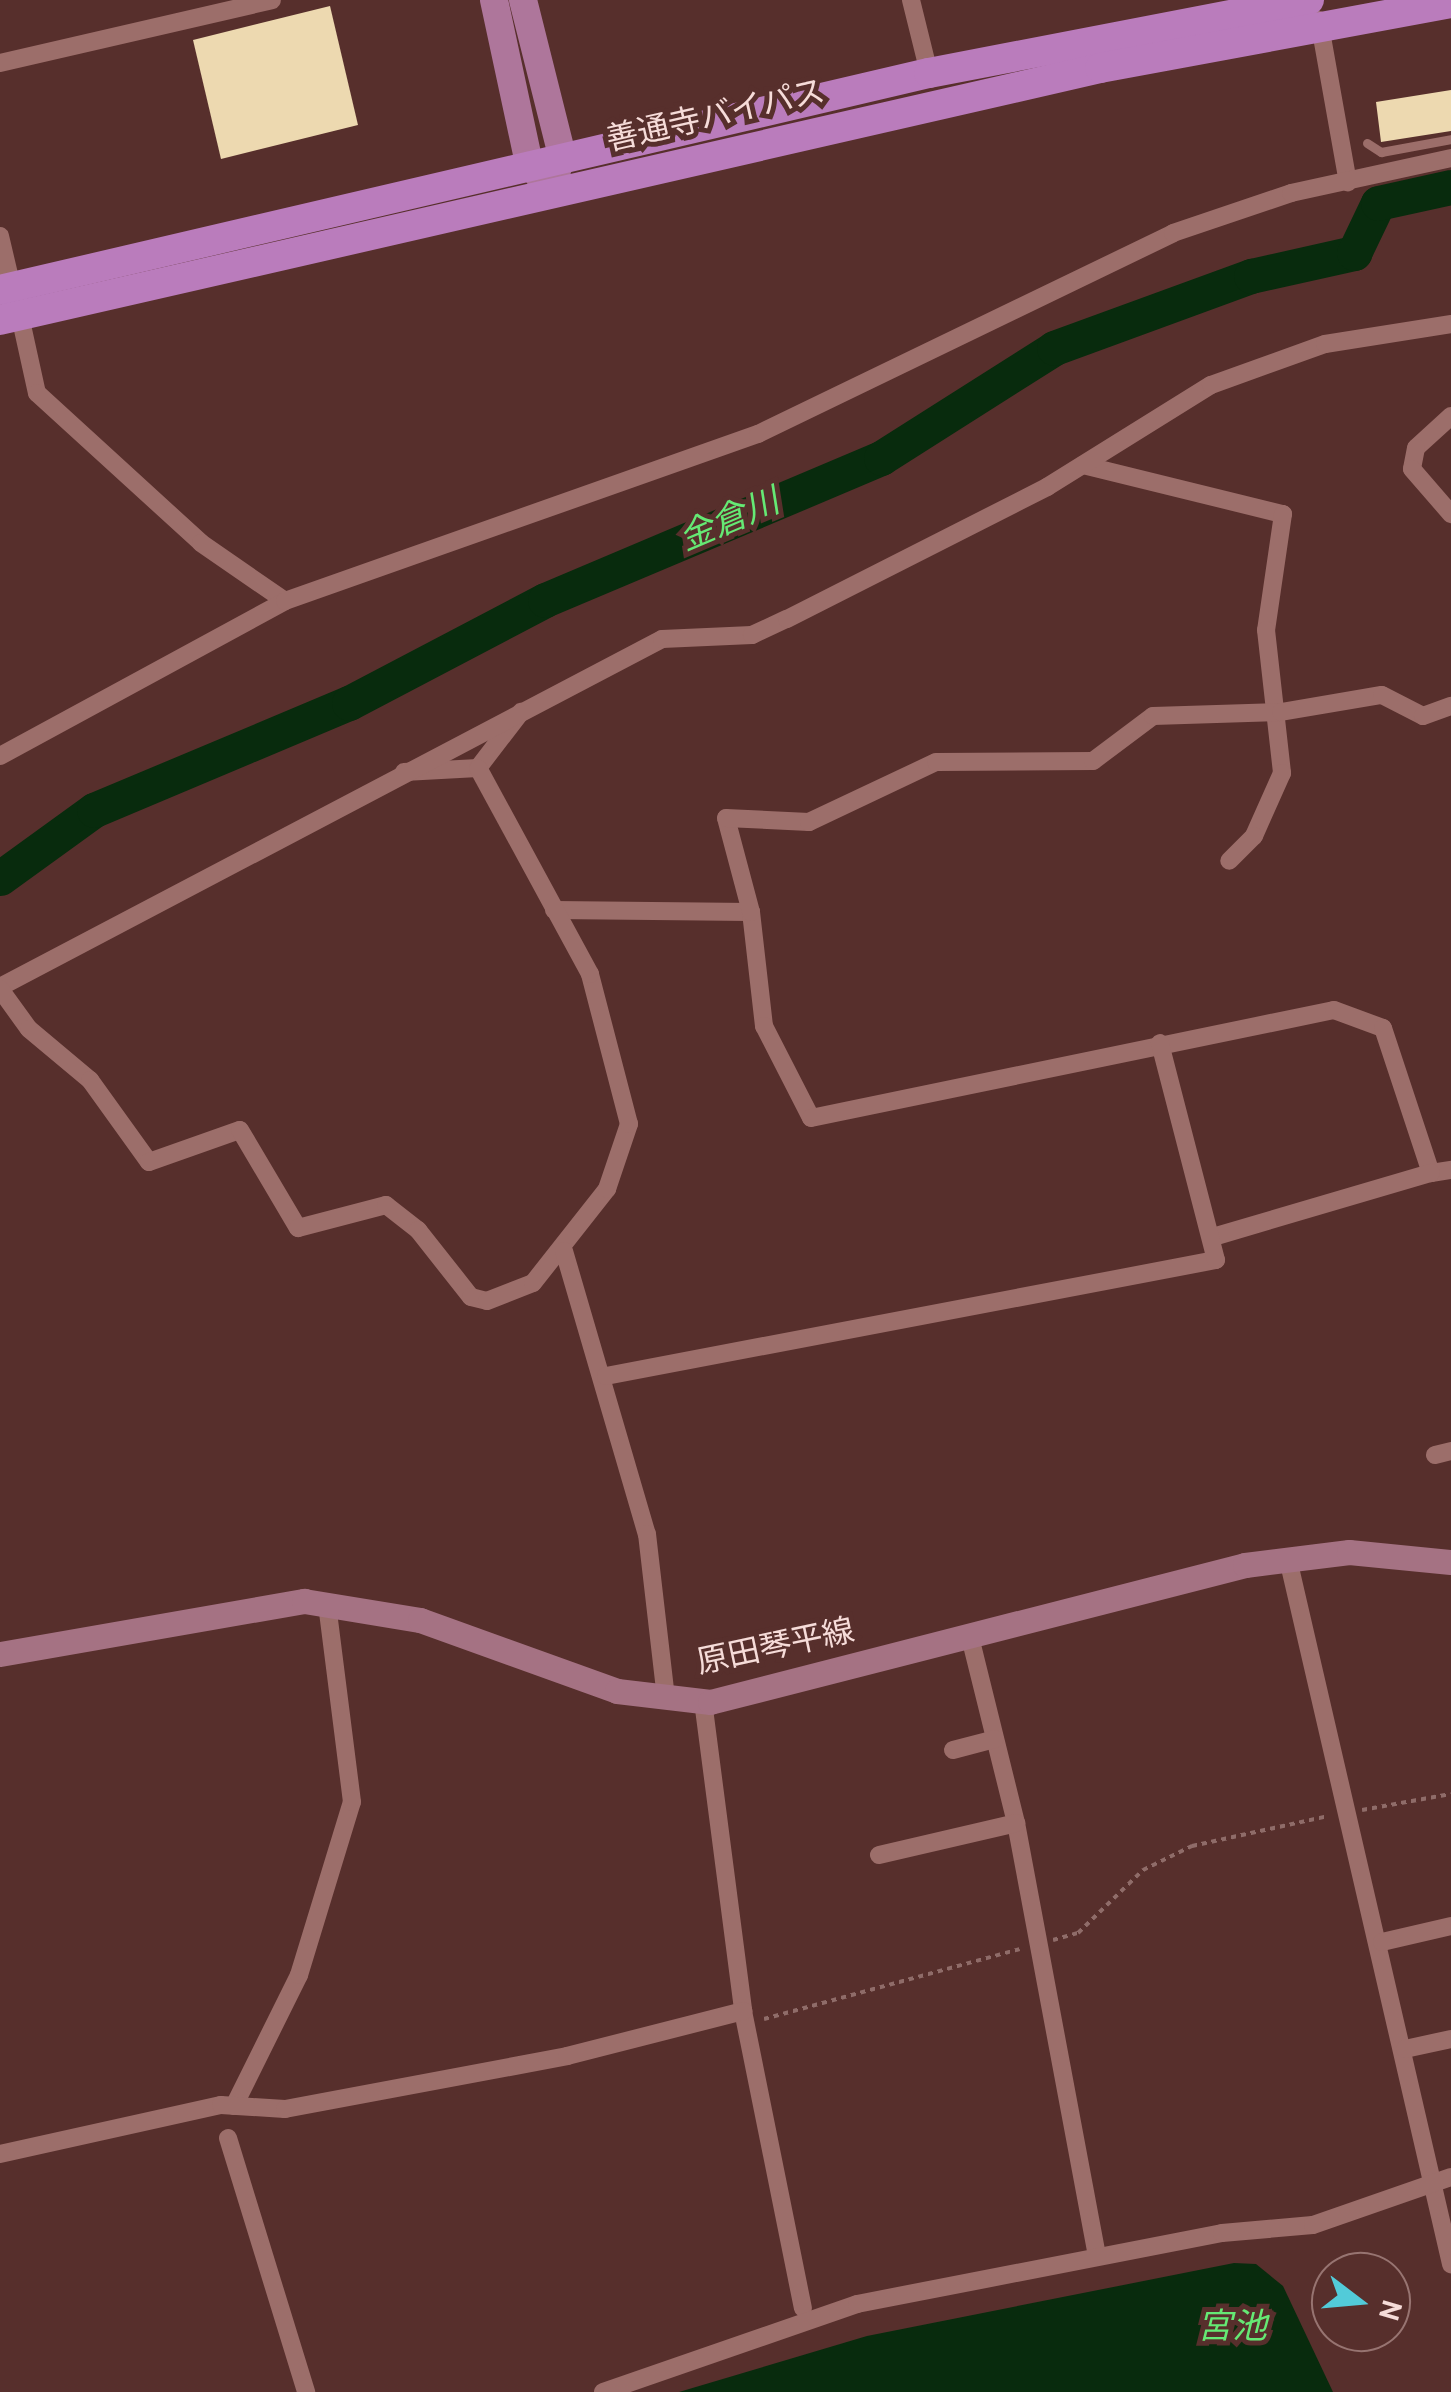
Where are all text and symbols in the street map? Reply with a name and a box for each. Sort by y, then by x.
street label: 善通寺バイパス [603,74,829,162]
water label: 金倉川 [673,482,787,562]
street label: 原田琴平線 [694,1614,858,1684]
north arrow [1311,2252,1411,2352]
text: N [1368,2295,1408,2324]
water label: 宮池 [1197,2308,1267,2350]

